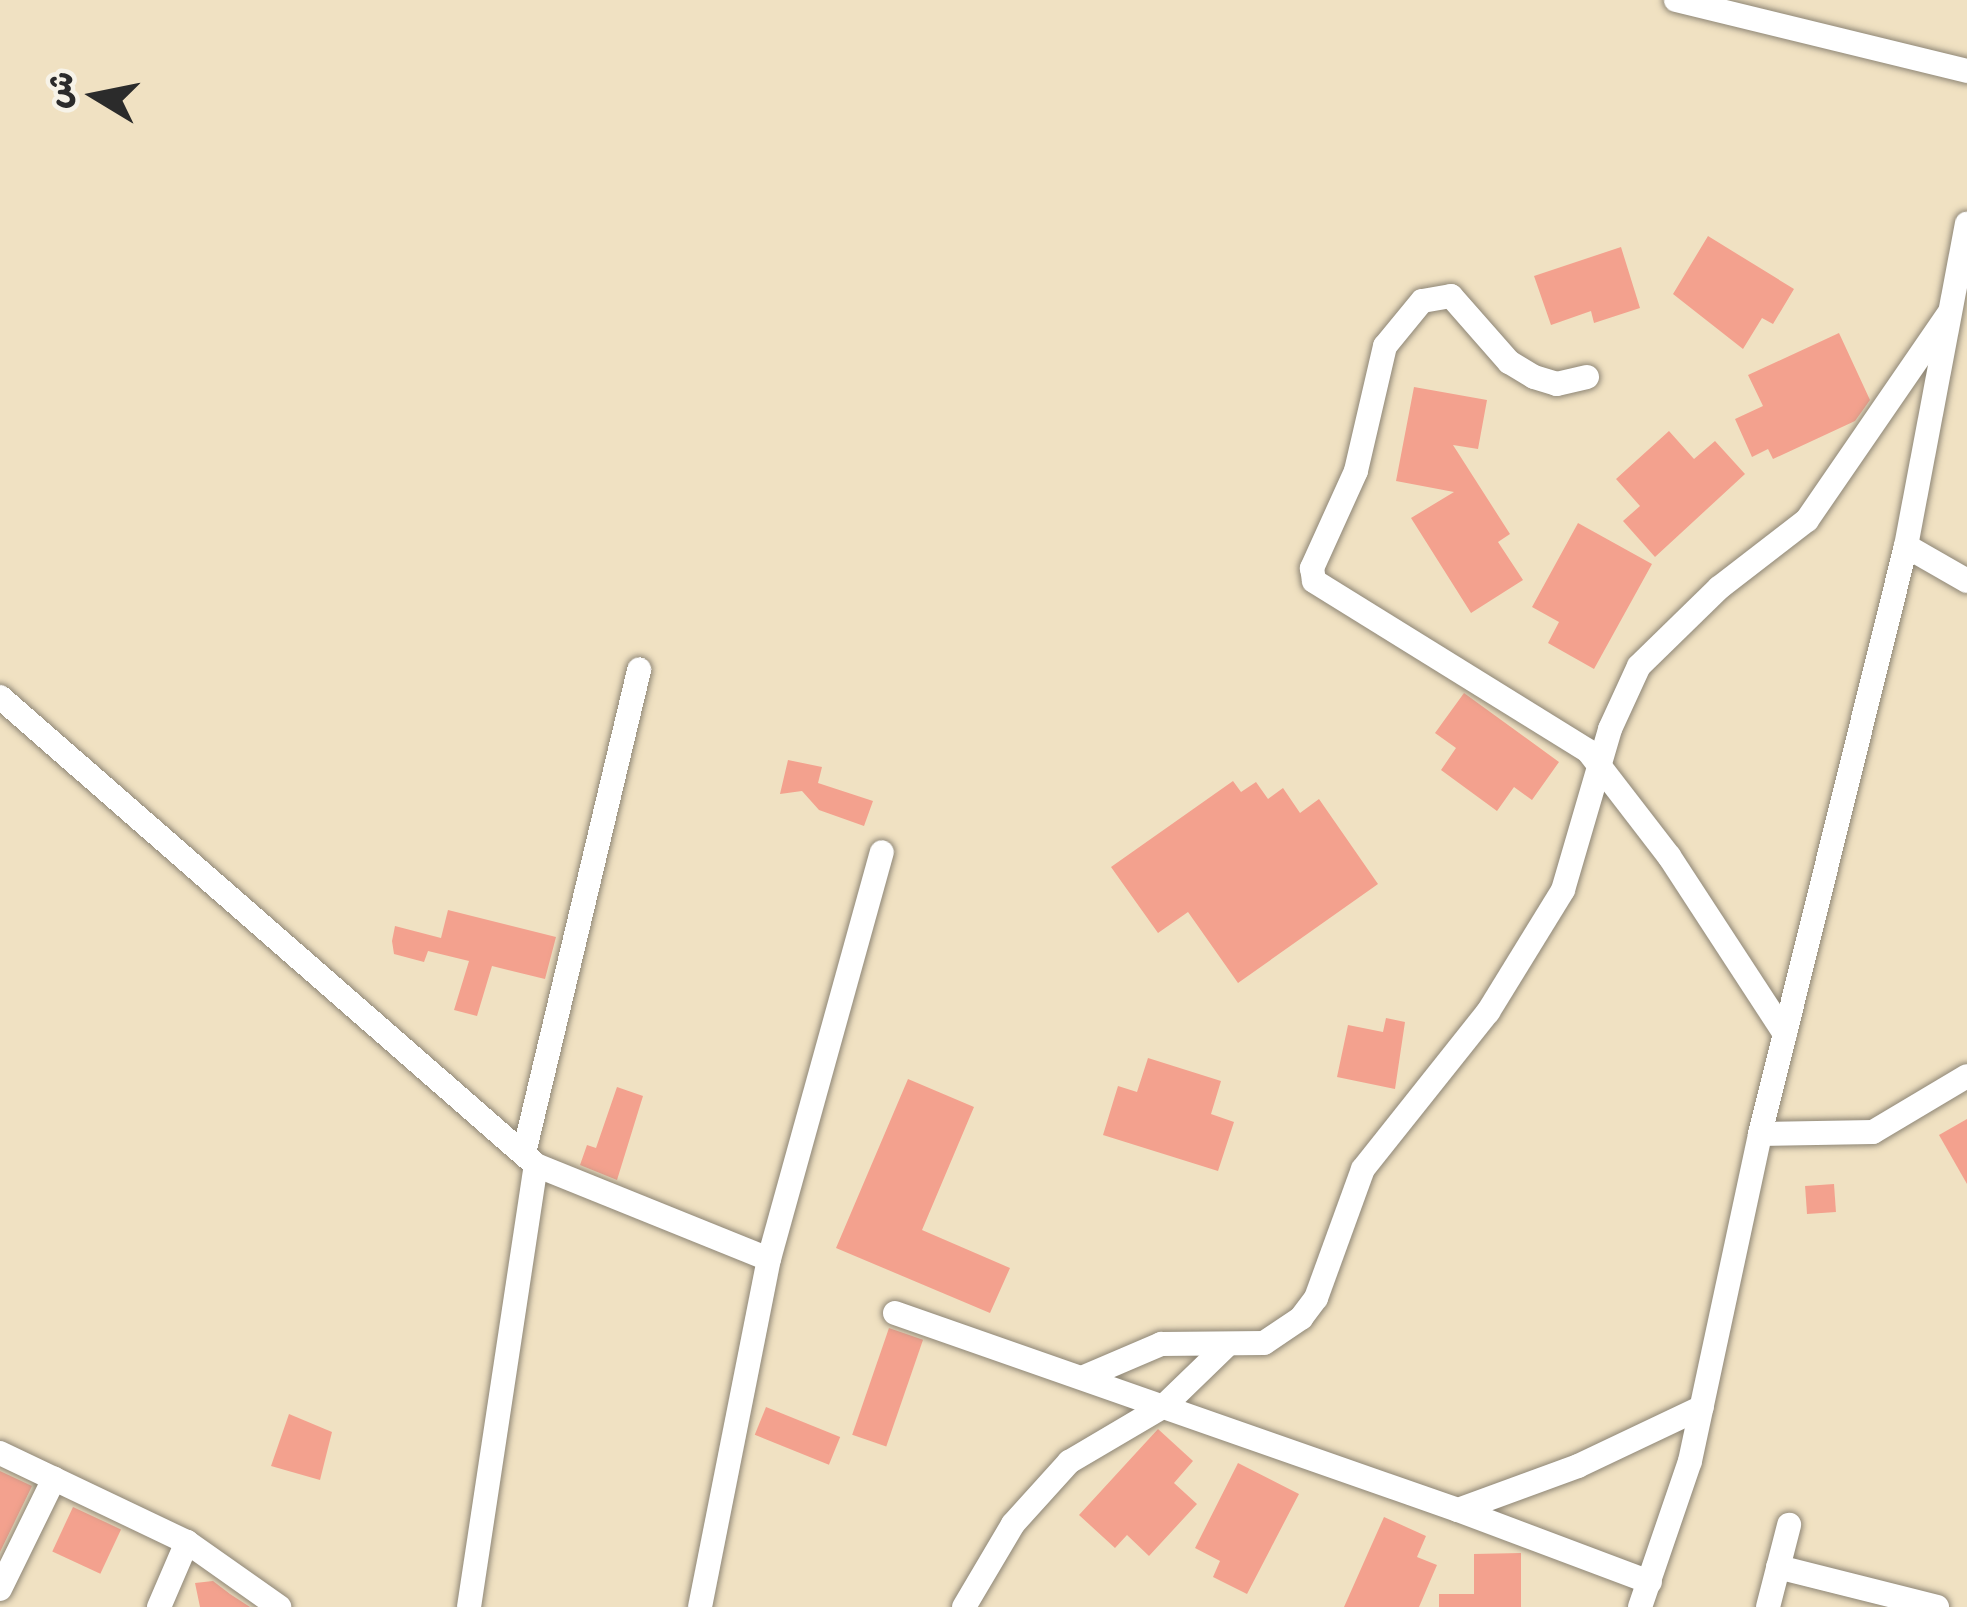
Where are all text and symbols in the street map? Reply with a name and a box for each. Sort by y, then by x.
north arrow [36,36,156,156]
text: ش [35,68,86,112]

